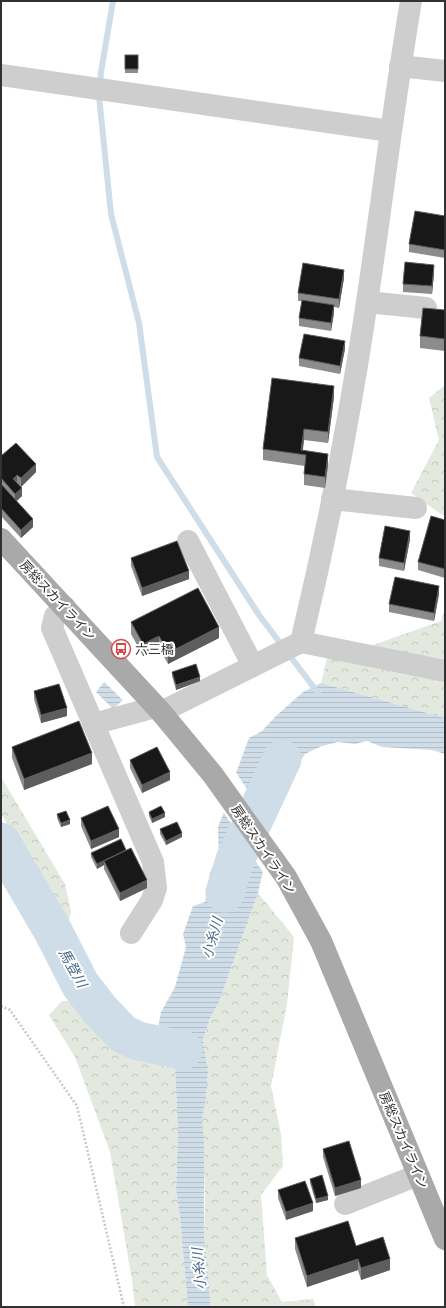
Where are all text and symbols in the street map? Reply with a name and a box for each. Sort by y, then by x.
street label: 房総スカイライン [15,557,99,645]
bus stop icon: 六三橋 [110,638,132,660]
place label: 六三橋 [135,641,174,659]
street label: 房総スカイライン [227,801,300,898]
water label: 小糸川 [198,913,228,961]
water label: 馬登川 [54,945,92,993]
street label: 房総スカイライン [374,1089,432,1192]
water label: 小糸川 [188,1245,211,1291]

